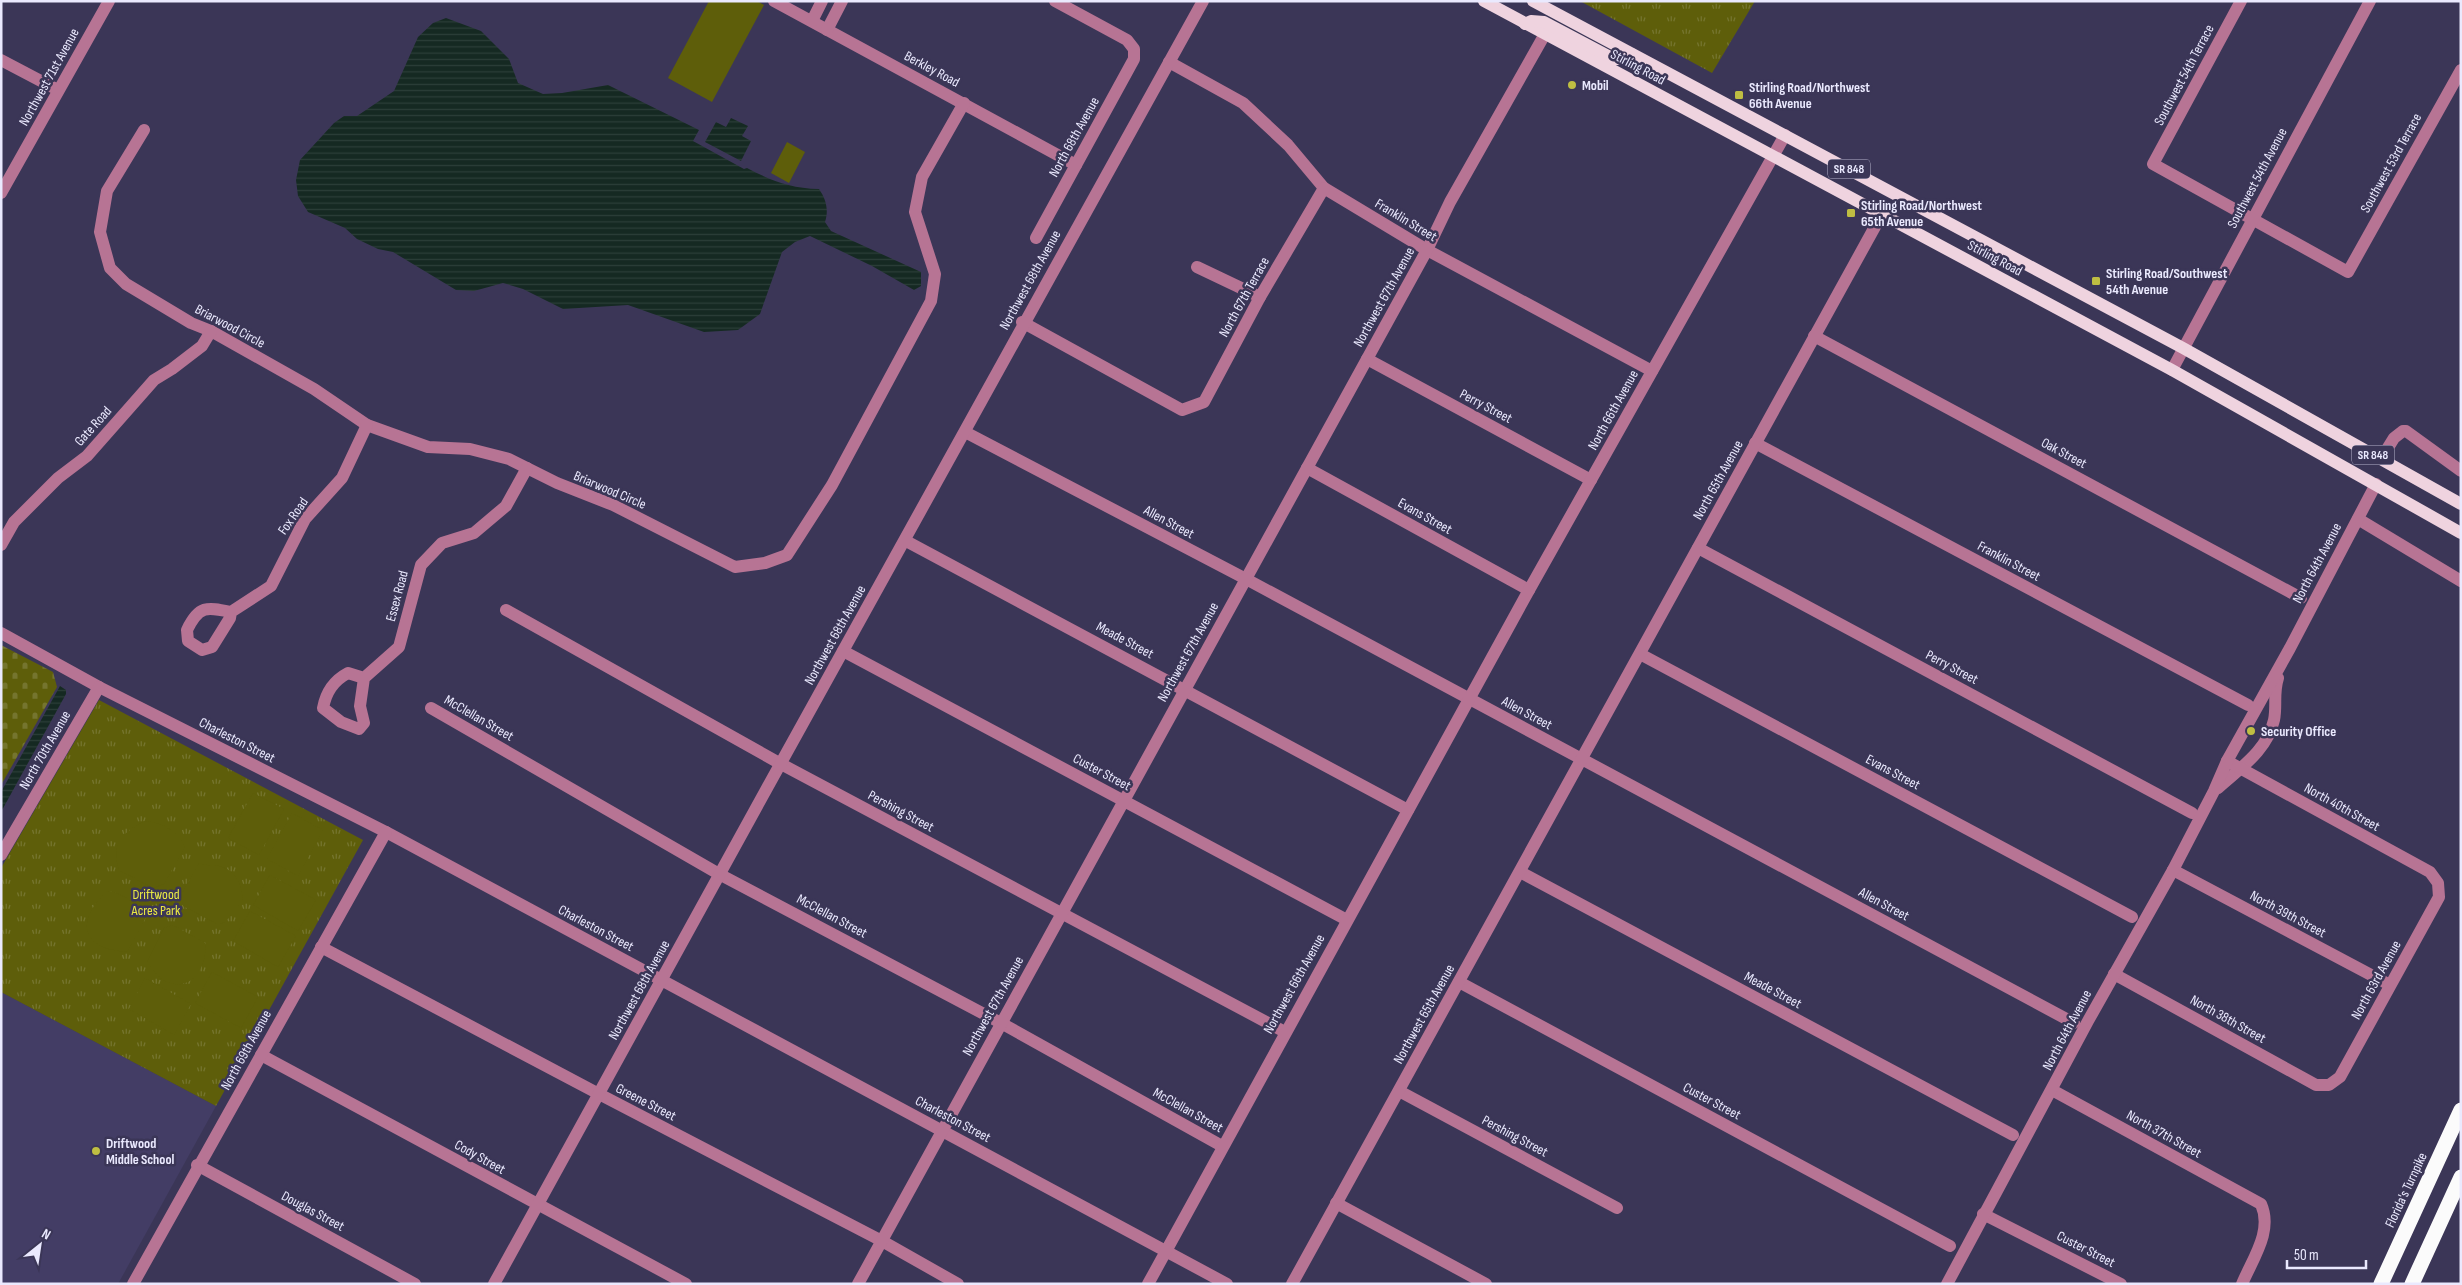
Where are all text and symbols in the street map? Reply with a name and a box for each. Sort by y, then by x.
street label: Southwest 54th Terrace [2150,22,2218,128]
street label: Northwest 71st Avenue [15,25,83,129]
street label: Stirling Road [1608,46,1668,89]
street label: Berkley Road [901,47,963,91]
place label: Mobil [1582,77,1609,94]
marker: Mobil [1566,79,1578,91]
place label: Stirling Road/Northwest 66th Avenue [1749,79,1870,112]
marker: Stirling Road/Northwest 66th Avenue [1733,89,1745,101]
street label: North 68th Avenue [1045,94,1103,180]
street label: Southwest 53rd Terrace [2357,110,2425,216]
street label: Southwest 54th Avenue [2223,125,2291,231]
road number: SR 848 [1828,160,1870,178]
street label: Franklin Street [1372,195,1440,245]
place label: Stirling Road/Northwest 65th Avenue [1861,197,1982,230]
marker: Stirling Road/Northwest 65th Avenue [1845,207,1857,219]
street label: Northwest 68th Avenue [996,227,1064,333]
street label: Stirling Road [1965,237,2025,280]
street label: Northwest 67th Avenue [1350,244,1418,350]
street label: North 67th Terrace [1215,254,1273,340]
place label: Stirling Road/Southwest 54th Avenue [2106,265,2228,298]
marker: Stirling Road/Southwest 54th Avenue [2090,275,2102,287]
street label: Briarwood Circle [192,300,268,352]
street label: North 66th Avenue [1584,367,1642,453]
street label: Perry Street [1457,385,1515,427]
street label: Gate Road [71,402,115,449]
street label: Oak Street [2038,434,2090,472]
street label: North 65th Avenue [1689,437,1747,523]
road number: SR 848 [2352,446,2394,464]
street label: Briarwood Circle [571,467,649,513]
street label: Fox Road [274,494,312,538]
street label: Evans Street [1395,494,1455,538]
street label: Allen Street [1140,501,1197,542]
street label: North 64th Avenue [2289,520,2345,606]
street label: Franklin Street [1975,537,2043,585]
street label: Essex Road [382,569,412,623]
street label: Northwest 68th Avenue [801,582,869,688]
street label: Northwest 67th Avenue [1154,599,1222,705]
street label: Meade Street [1093,618,1157,662]
street label: Perry Street [1923,646,1981,688]
street label: McClellan Street [441,691,517,745]
street label: Allen Street [1498,692,1555,733]
street label: North 70th Avenue [16,708,74,792]
street label: Charleston Street [196,714,278,766]
place label: Security Office [2261,723,2336,740]
marker: Security Office [2245,725,2257,737]
street label: Custer Street [1070,750,1134,794]
street label: Evans Street [1863,751,1923,793]
street label: North 40th Street [2301,779,2383,835]
street label: Pershing Street [865,787,937,835]
street label: Allen Street [1855,883,1912,924]
park label: Driftwood Acres Park [131,886,181,919]
street label: North 39th Street [2247,887,2329,941]
street label: McClellan Street [794,890,870,942]
street label: Charleston Street [555,901,637,955]
street label: Northwest 66th Avenue [1260,931,1328,1037]
street label: Northwest 68th Avenue [605,937,673,1043]
street label: North 63rd Avenue [2347,938,2405,1022]
street label: Northwest 67th Avenue [959,953,1027,1059]
street label: Northwest 65th Avenue [1390,961,1458,1067]
street label: Meade Street [1741,968,1805,1012]
street label: North 64th Avenue [2039,987,2095,1073]
street label: North 38th Street [2187,991,2269,1047]
street label: North 69th Avenue [217,1007,275,1093]
street label: Custer Street [1680,1079,1744,1123]
street label: Greene Street [613,1080,679,1124]
street label: McClellan Street [1150,1084,1226,1136]
street label: Charleston Street [912,1092,994,1146]
street label: North 37th Street [2123,1106,2205,1162]
street label: Pershing Street [1479,1112,1551,1160]
place label: Driftwood Middle School [106,1135,175,1168]
street label: Cody Street [452,1136,508,1178]
marker: Driftwood Middle School [90,1145,102,1157]
street label: Florida's Turnpike [2381,1150,2431,1230]
street label: Douglas Street [279,1187,347,1235]
north arrow [15,1220,65,1270]
text: N [39,1225,54,1243]
street label: Custer Street [2054,1227,2118,1271]
scale bar [2287,1238,2366,1270]
text: 50 m [2294,1246,2319,1265]

